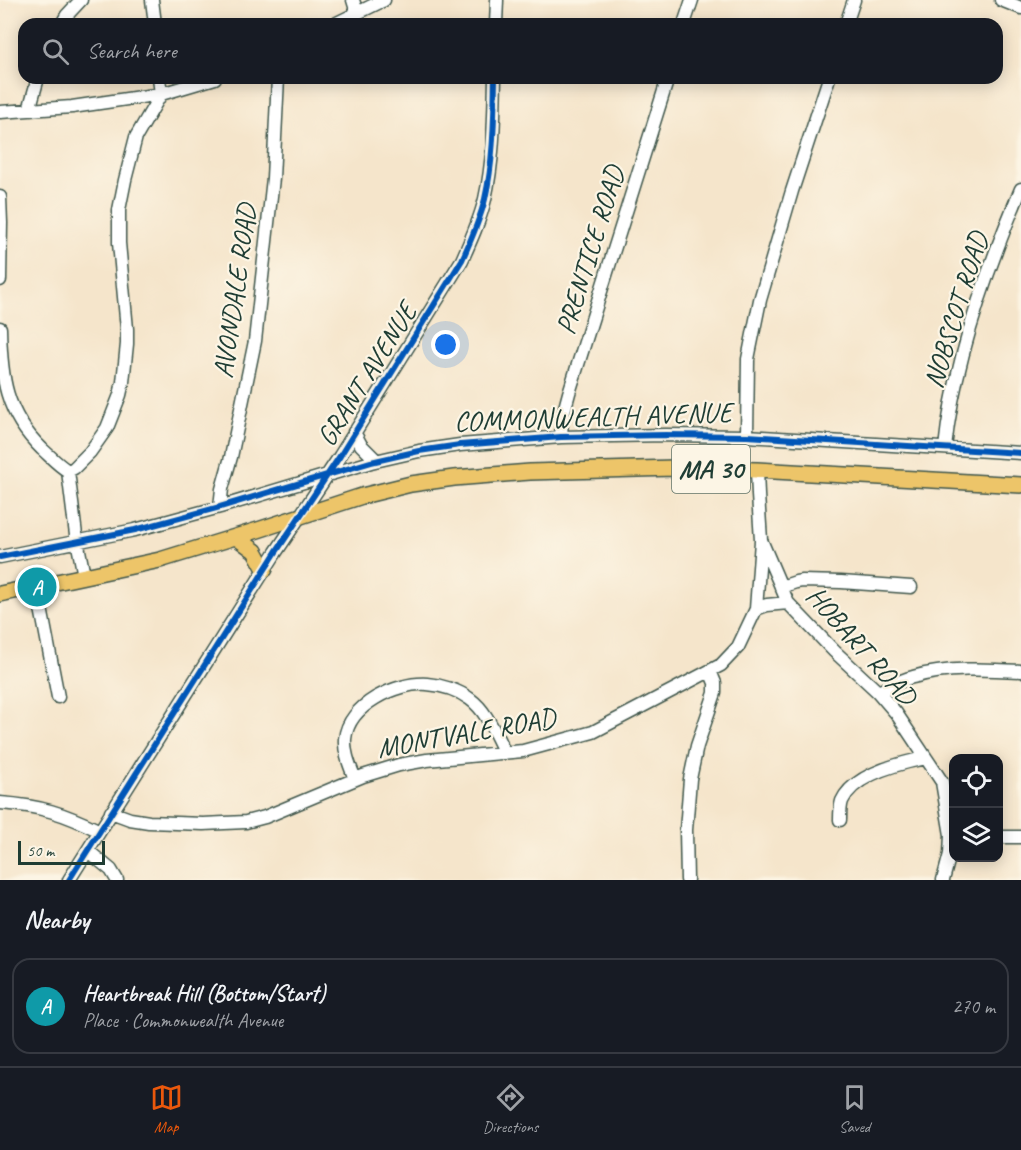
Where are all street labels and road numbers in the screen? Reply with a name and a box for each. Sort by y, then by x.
street label: PRENTICE ROAD [547,159,632,338]
street label: AVONDALE ROAD [205,199,264,380]
street label: NOBSCOT ROAD [915,226,997,392]
street label: GRANT AVENUE [309,293,426,452]
street label: COMMONWEALTH AVENUE [453,394,736,439]
road number: MA 30 [672,445,750,493]
street label: HOBART ROAD [799,578,926,714]
street label: MONTVALE ROAD [374,699,561,765]

